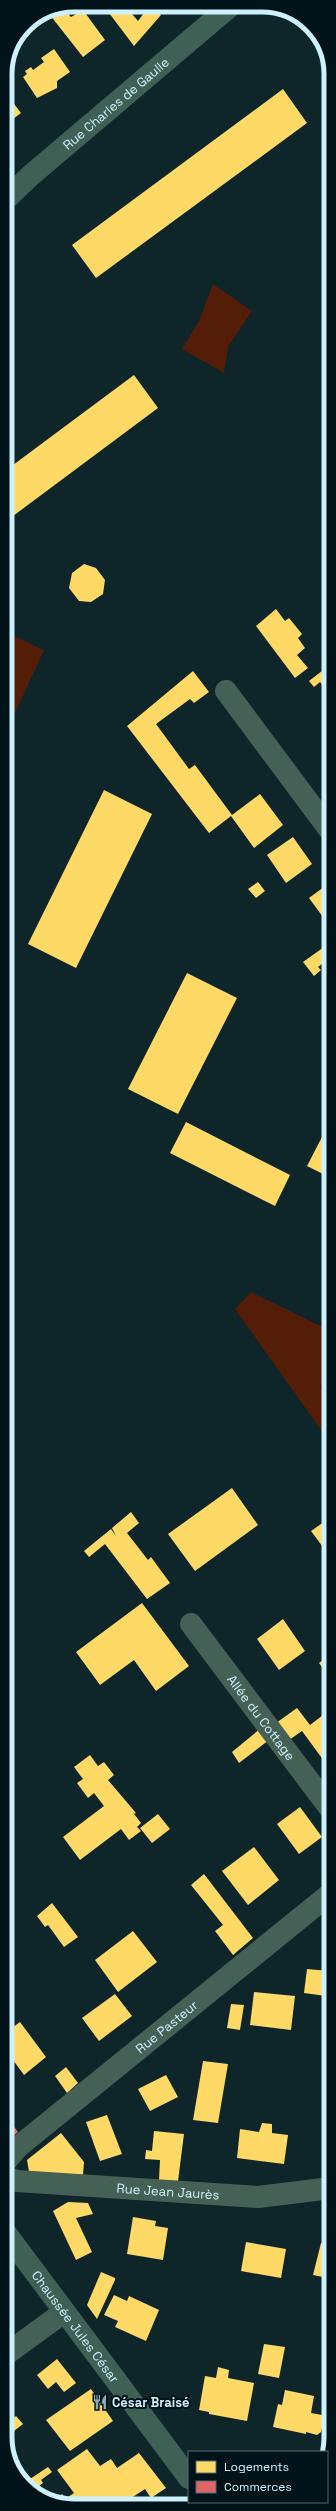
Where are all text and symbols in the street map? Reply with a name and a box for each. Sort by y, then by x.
street label: Rue Charles de Gaulle [59,53,172,153]
street label: Allée du Cottage [224,1671,299,1764]
street label: Rue Pasteur [132,1996,201,2057]
street label: Rue Jean Jaurès [116,2179,220,2203]
street label: Chaussée Jules César [28,2267,123,2386]
restaurant icon: César Braisé [91,2393,109,2411]
place label: César Braisé [112,2394,190,2411]
legend [188,2451,328,2503]
text: Logements [224,2459,289,2475]
text: Commerces [224,2479,292,2495]

